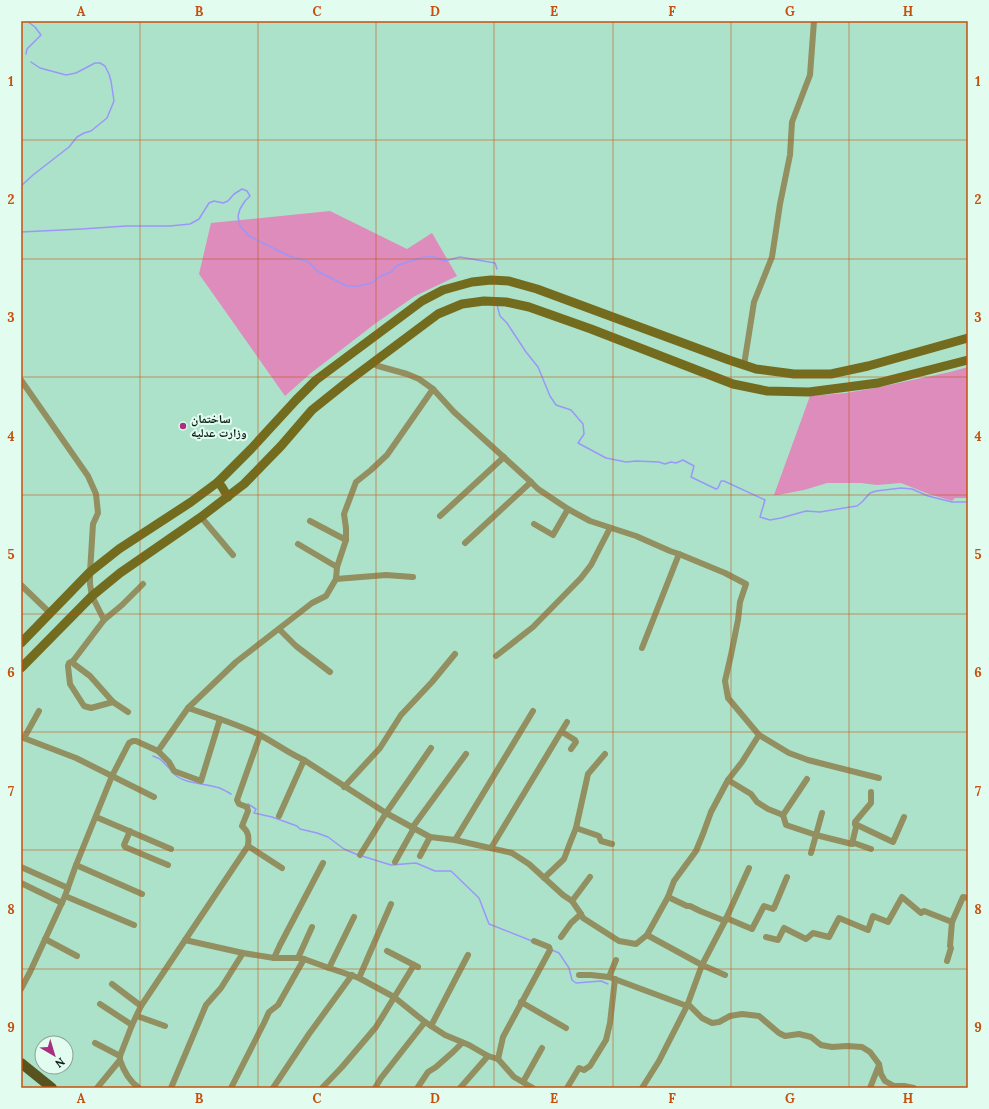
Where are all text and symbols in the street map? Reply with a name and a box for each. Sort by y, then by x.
text: A [77,3,86,20]
text: B [195,3,204,20]
text: C [313,3,322,20]
text: D [430,3,440,20]
text: E [550,3,558,20]
text: F [668,3,676,20]
text: G [785,3,795,20]
text: H [903,3,913,20]
text: 1 [8,73,14,90]
text: 1 [975,73,981,90]
text: 2 [8,191,15,208]
text: 2 [975,191,982,208]
text: 3 [7,309,15,326]
text: 3 [974,309,982,326]
place label: ساختمان وزارت عدلیه [191,411,247,440]
marker: ساختمان وزارت عدلیه [178,421,188,431]
text: 4 [7,428,15,445]
text: 4 [974,428,982,445]
text: 5 [7,546,15,563]
text: 5 [974,546,982,563]
text: 6 [7,664,15,681]
text: 6 [974,664,982,681]
text: 7 [8,783,14,800]
text: 7 [975,783,981,800]
text: 8 [7,901,15,918]
text: 8 [974,901,982,918]
text: 9 [7,1019,15,1036]
text: 9 [974,1019,982,1036]
north arrow [34,1035,74,1075]
text: N [52,1055,68,1071]
text: A [77,1090,86,1107]
text: B [195,1090,204,1107]
text: C [313,1090,322,1107]
text: D [430,1090,440,1107]
text: E [550,1090,558,1107]
text: F [668,1090,676,1107]
text: G [785,1090,795,1107]
text: H [903,1090,913,1107]

